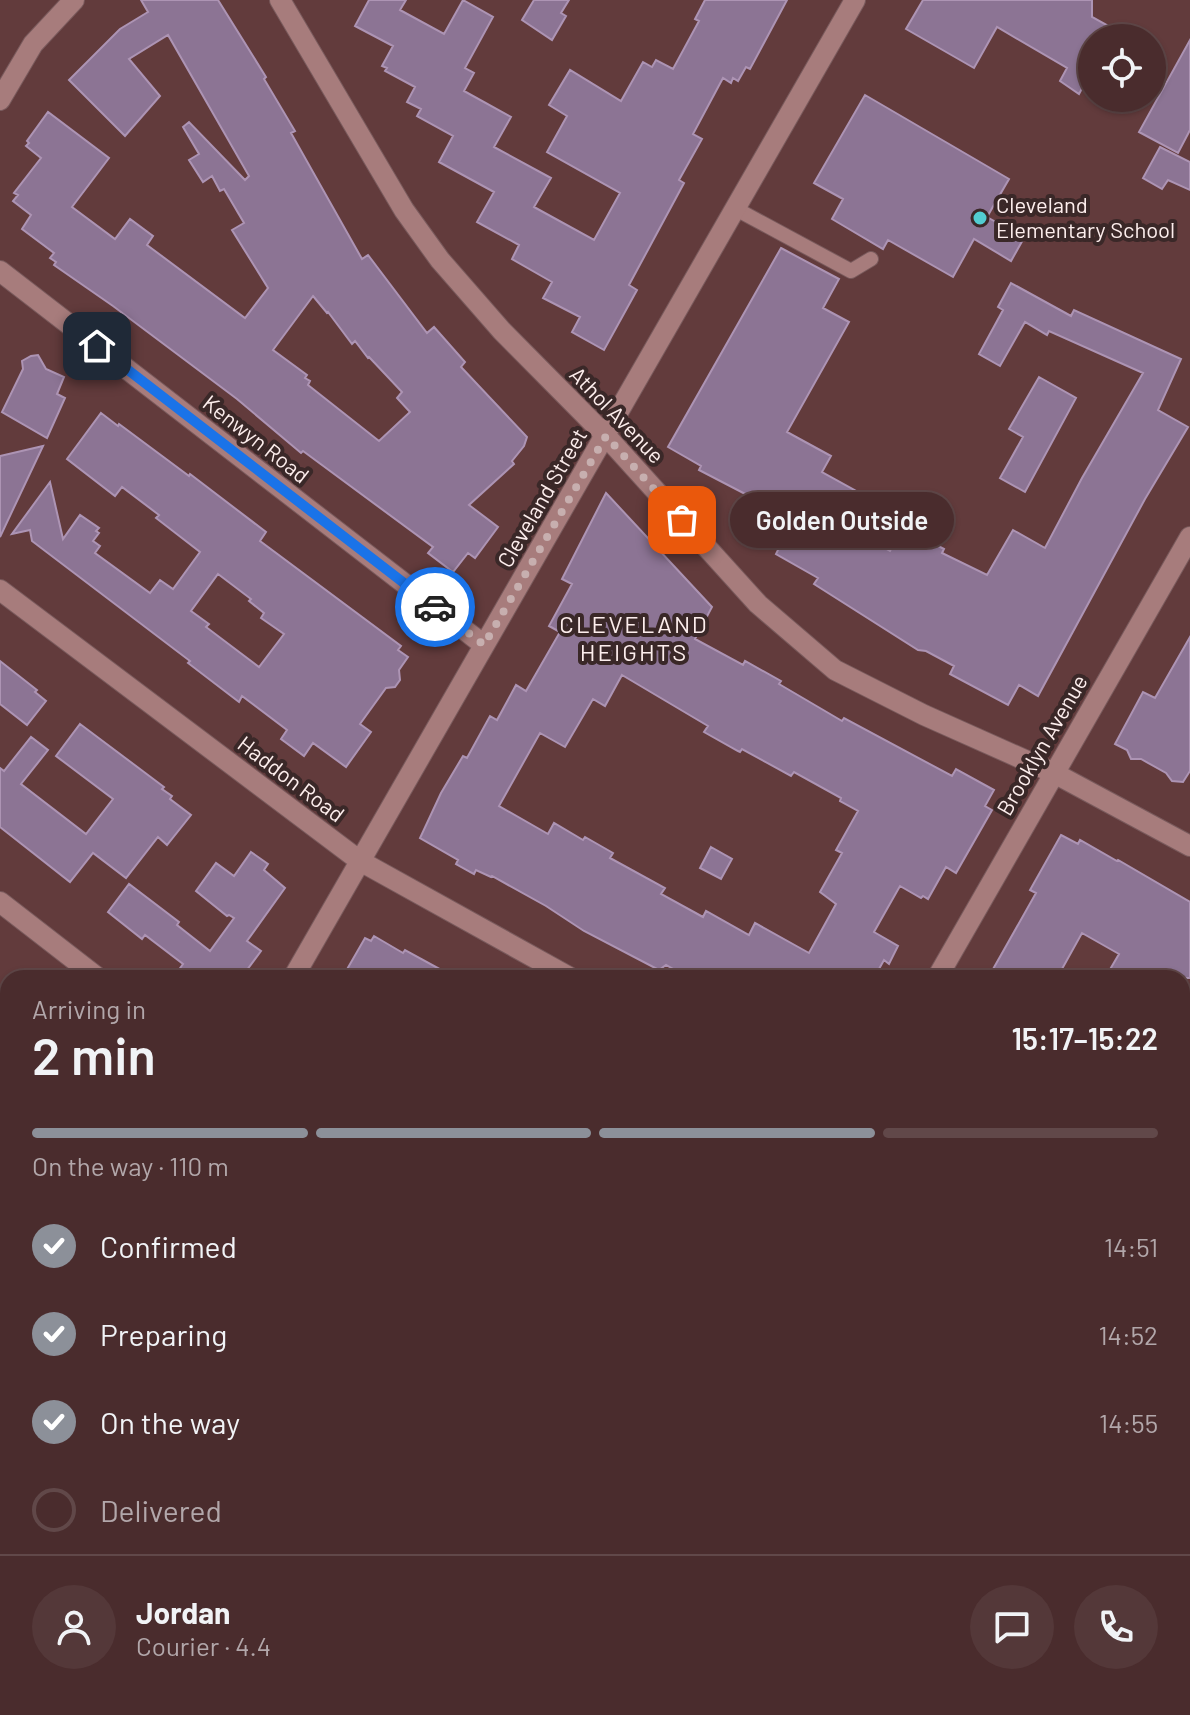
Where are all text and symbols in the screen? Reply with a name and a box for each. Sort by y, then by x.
map controls [1078,24,1166,112]
button: locate [1078,24,1166,112]
place label: Cleveland Elementary School [996,191,1175,242]
marker: Cleveland Elementary School [971,209,989,227]
pin [63,312,131,380]
icon: home [75,324,119,368]
street label: Athol Avenue [565,361,670,468]
street label: Kenwyn Road [198,389,315,488]
street label: Cleveland Street [491,423,591,572]
pin [648,486,716,554]
callout: Golden Outside [730,492,954,548]
icon: bag [660,498,704,542]
text: Golden Outside [756,504,928,535]
courier [395,567,475,647]
icon: car [413,585,457,629]
district label: CLEVELAND HEIGHTS [559,609,709,666]
street label: Brooklyn Avenue [990,670,1092,819]
street label: Haddon Road [233,730,350,827]
text: Arriving in [32,993,146,1024]
text: 15:17–15:22 [1011,1020,1158,1056]
text: 2 min [32,1023,156,1085]
text: On the way · 110 m [32,1150,229,1181]
icon: check [32,1224,76,1268]
text: Confirmed [100,1228,237,1264]
text: 14:51 [1104,1231,1158,1262]
icon: check [32,1312,76,1356]
text: Preparing [100,1316,227,1352]
text: 14:52 [1098,1319,1158,1350]
icon: check [32,1400,76,1444]
text: On the way [100,1404,240,1440]
text: 14:55 [1099,1407,1158,1438]
text: Delivered [100,1492,222,1528]
button: person [32,1585,116,1669]
button: chat [970,1585,1054,1669]
button: phone [1074,1585,1158,1669]
text: Jordan [136,1594,231,1630]
text: Courier · 4.4 [136,1630,271,1661]

